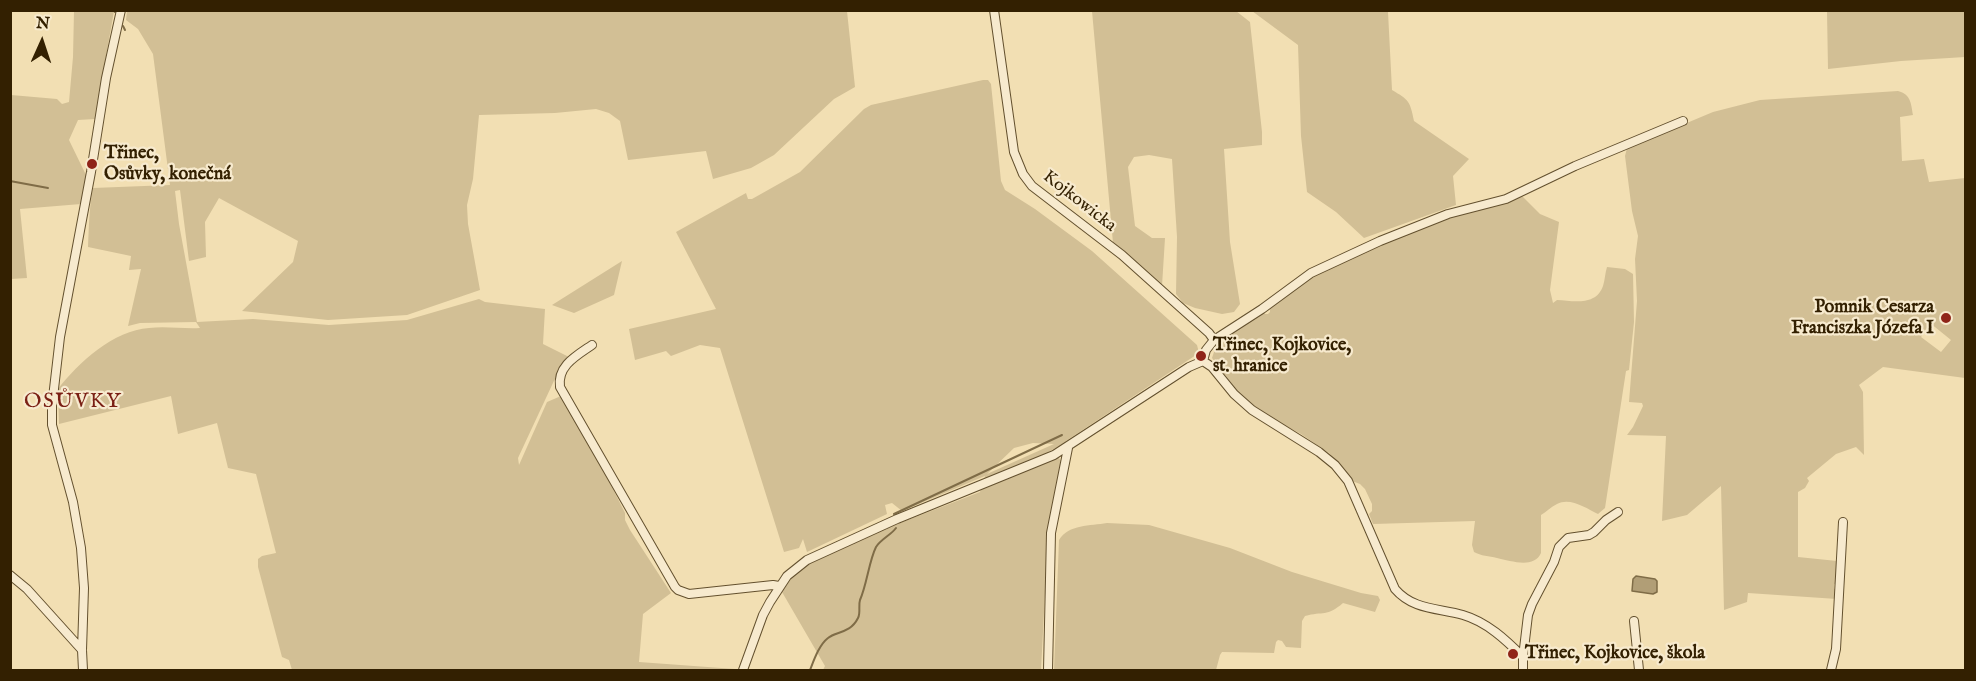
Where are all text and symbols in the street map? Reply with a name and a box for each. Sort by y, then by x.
north arrow [12,12,72,72]
text: N [36,14,50,34]
place label: Třinec, Osůvky, konečná [104,143,231,186]
marker: Třinec, Osůvky, konečná [85,157,99,171]
street label: Kojkowicka [1038,167,1120,237]
place label: Pomnik Cesarza Franciszka Józefa I [1791,297,1934,340]
marker: Pomnik Cesarza Franciszka Józefa I [1939,311,1953,325]
place label: Třinec, Kojkovice, st. hranice [1213,335,1351,378]
marker: Třinec, Kojkovice, st. hranice [1194,349,1208,363]
district label: OSŮVKY [24,390,122,416]
place label: Třinec, Kojkovice, škola [1525,643,1705,665]
marker: Třinec, Kojkovice, škola [1506,647,1520,661]

